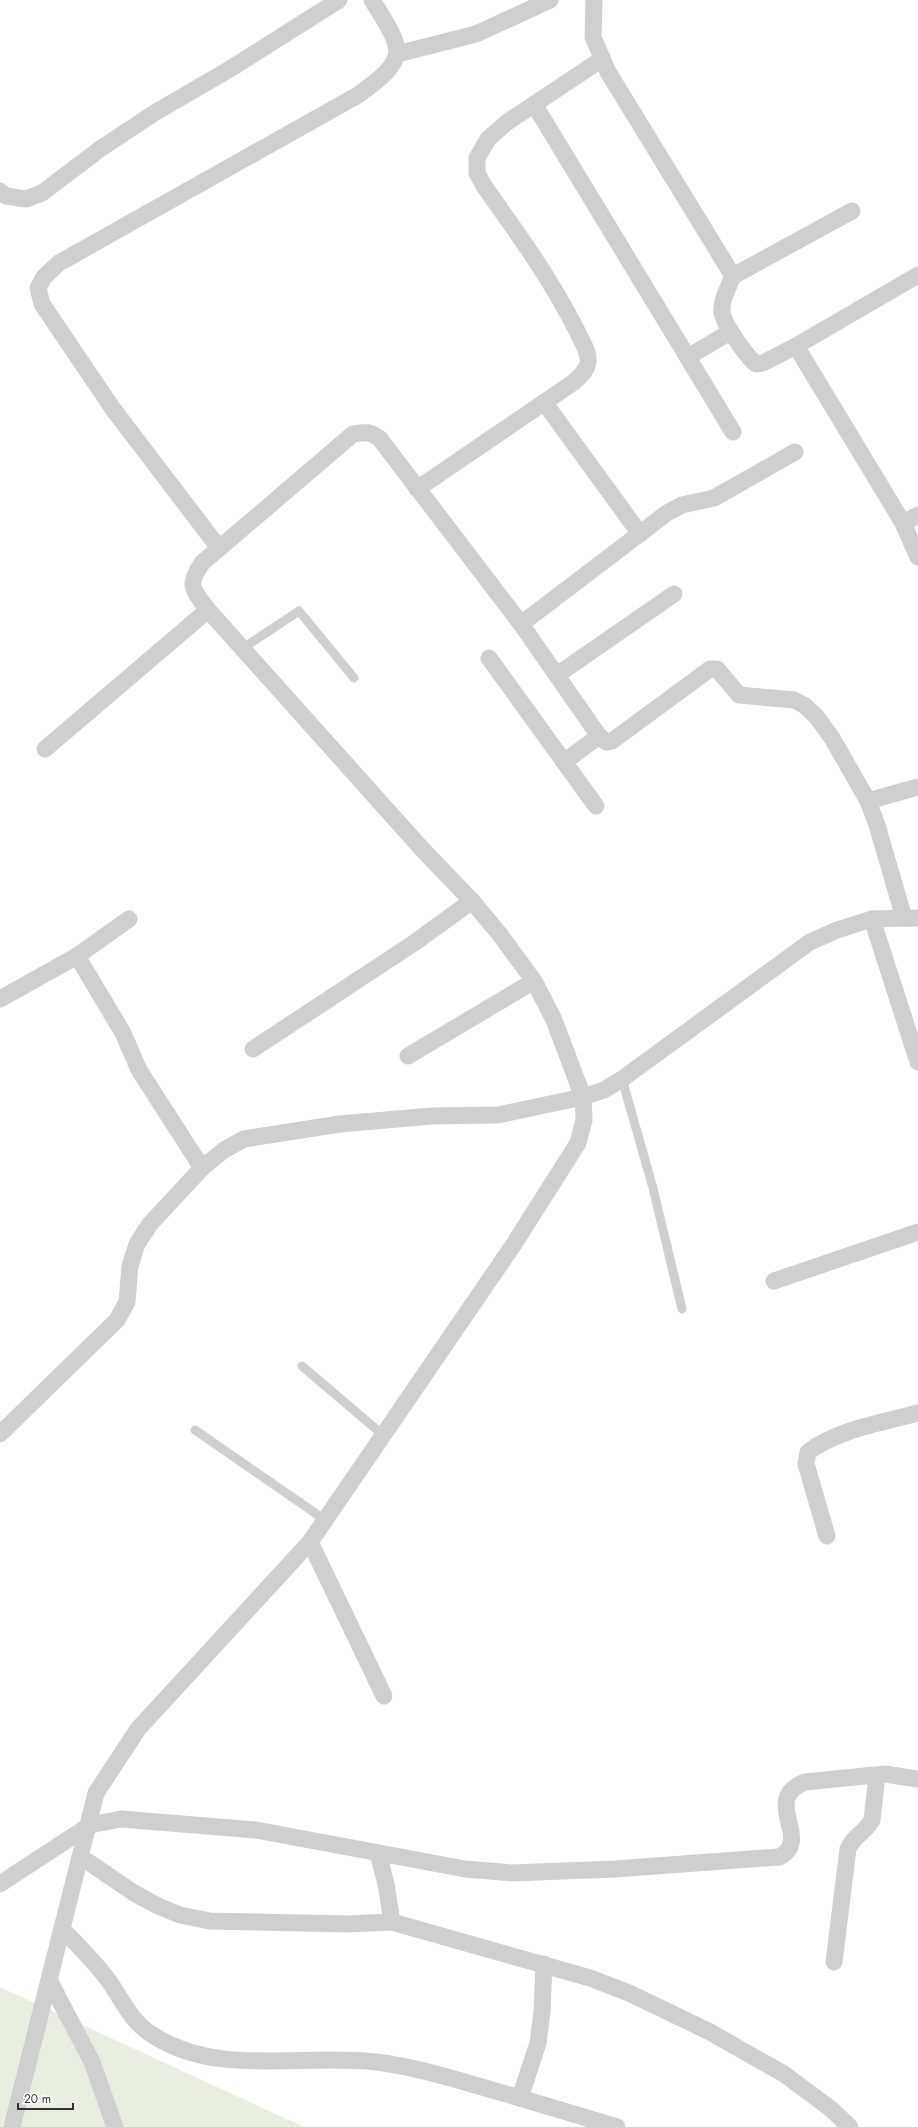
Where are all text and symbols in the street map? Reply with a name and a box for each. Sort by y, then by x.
scale bar [18,2085,73,2111]
text: 20 m [24,2090,51,2108]

